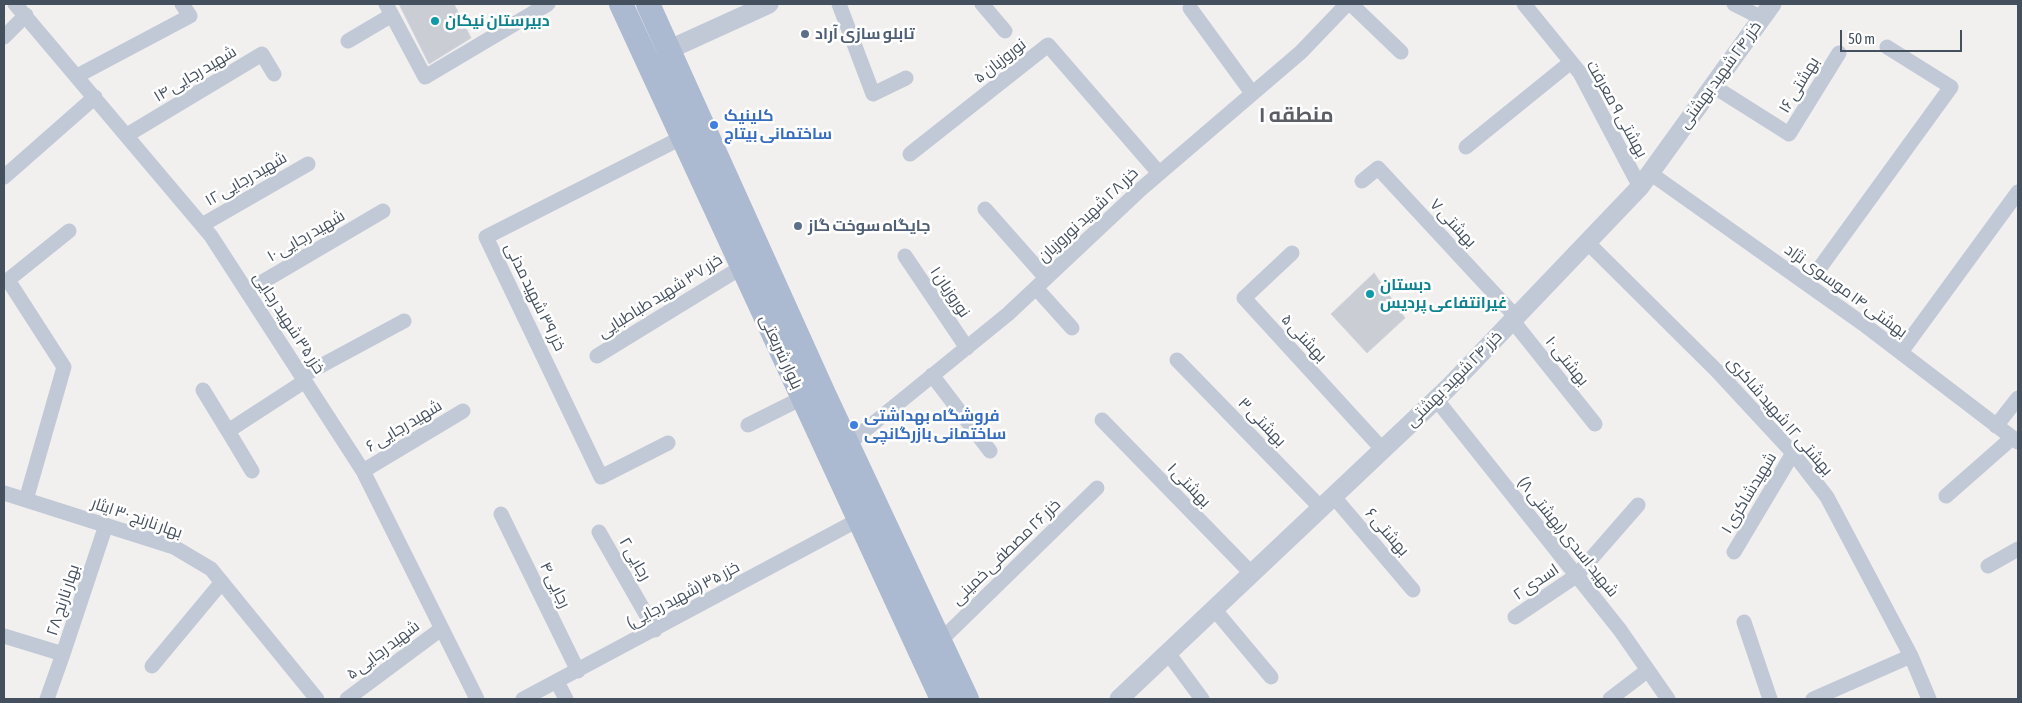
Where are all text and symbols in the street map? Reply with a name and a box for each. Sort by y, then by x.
place label: دبیرستان نیکان [445,11,550,31]
marker: دبیرستان نیکان [429,15,441,27]
street label: خزر ۲۴ شهید بهشتی [1675,18,1765,132]
scale bar [1842,20,1964,52]
place label: تابلو سازی آراد [815,24,915,44]
marker: تابلو سازی آراد [799,28,811,40]
text: 50 m [1848,30,1875,47]
street label: نوروزیان ۵ [970,35,1030,87]
street label: شهید رجایی ۱۴ [150,42,240,106]
street label: بهشتی ۱۶ [1775,53,1823,117]
street label: بهشتی ۹ معرفت [1582,57,1652,161]
district label: منطقه ۱ [1258,102,1334,128]
place label: کلینیک ساختمانی بیتاج [724,106,832,144]
marker: کلینیک ساختمانی بیتاج [708,119,720,131]
street label: شهید رجایی ۱۲ [202,148,290,210]
street label: خزر ۲۸ شهید نوروزیان [1034,164,1142,266]
street label: بهشتی ۷ [1426,195,1480,251]
street label: شهید رجایی ۱۰ [264,206,348,266]
place label: جایگاه سوخت گاز [808,216,930,236]
marker: جایگاه سوخت گاز [792,220,804,232]
street label: خزر ۳۹ شهید مدنی [501,240,569,354]
street label: بهشتی ۱۴ موسوی نژاد [1781,240,1911,342]
street label: خزر ۳۷ شهید طباطبایی [594,250,726,342]
street label: نوروزیان ۱ [926,263,974,321]
street label: خزر ۳۵ شهید رجایی [249,269,329,377]
place label: دبستان غیرانتفاعی پردیس [1380,275,1507,313]
marker: دبستان غیرانتفاعی پردیس [1364,288,1376,300]
street label: بهشتی ۵ [1277,310,1331,366]
street label: بلوار شریعتی [755,312,807,392]
street label: خزر ۲۴ شهید بهشتی [1402,327,1506,431]
street label: بهشتی ۱۰ [1541,332,1593,390]
street label: بهشتی ۱۲ شهید شاکری [1723,353,1837,479]
street label: بهشتی ۳ [1234,394,1290,450]
street label: شهید رجایی ۶ [362,396,446,456]
place label: فروشگاه بهداشتی ساختمانی بازرگانچی [864,406,1006,444]
marker: فروشگاه بهداشتی ساختمانی بازرگانچی [848,419,860,431]
street label: شهیدشاکری ۱ [1717,449,1781,537]
street label: بهشتی ۱ [1163,459,1215,511]
street label: شهید اسدی (بهشتی ۸) [1514,473,1622,601]
street label: بهار نارنج ۳۰ ایثار [89,493,185,543]
street label: خزر ۲۶ مصطفی خمینی [948,495,1064,609]
street label: بهشتی ۶ [1361,504,1413,560]
street label: رجایی ۲ [615,534,655,584]
street label: خزر ۳۵ (شهید رجایی) [623,557,743,633]
street label: رجایی ۴ [536,559,574,611]
street label: اسدی ۲ [1509,560,1563,604]
street label: بهار نارنج ۲۸ [42,562,84,638]
street label: شهید رجایی ۵ [343,616,423,684]

